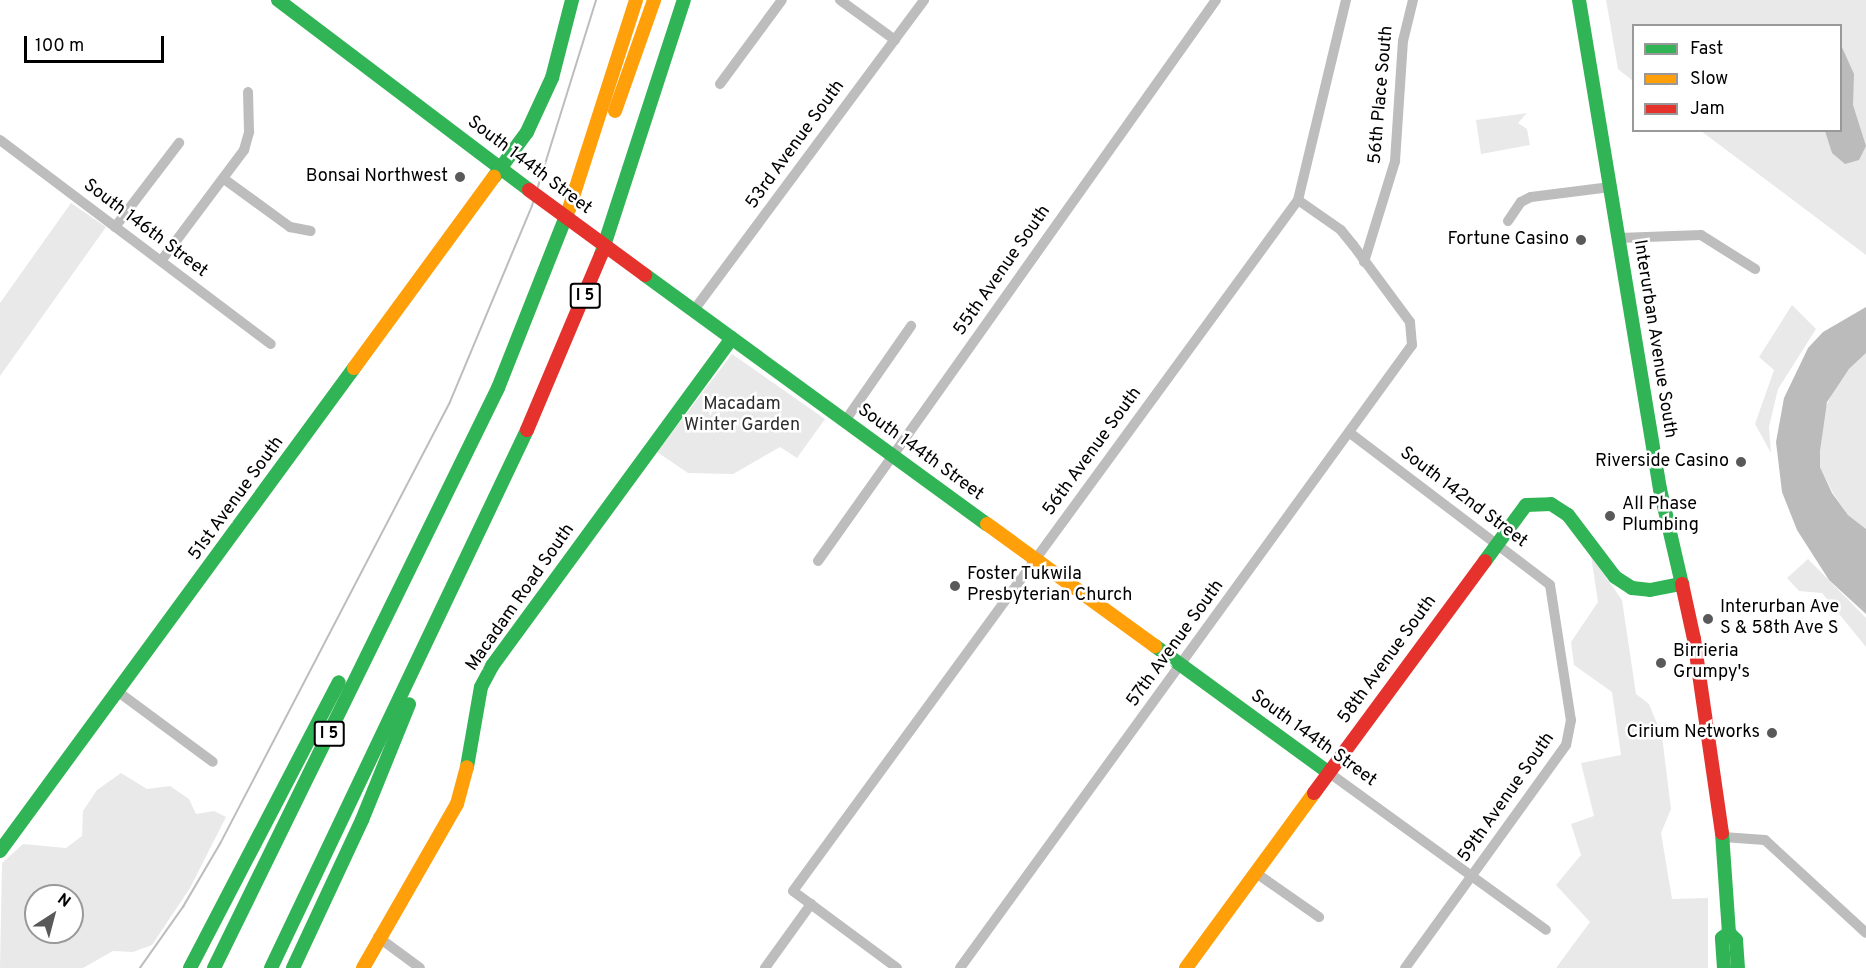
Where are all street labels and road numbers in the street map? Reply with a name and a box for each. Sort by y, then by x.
street label: 56th Place South [1365,25,1399,165]
street label: 53rd Avenue South [742,76,850,214]
street label: South 144th Street [462,112,596,220]
street label: South 146th Street [79,175,211,283]
street label: 55th Avenue South [950,201,1056,341]
street label: Interurban Avenue South [1628,238,1680,440]
road number: I 5 [568,283,602,309]
street label: 56th Avenue South [1039,383,1147,521]
street label: South 144th Street [853,400,987,506]
street label: 51st Avenue South [185,433,289,565]
street label: South 142nd Street [1395,443,1531,553]
street label: Macadam Road South [462,520,580,676]
street label: 57th Avenue South [1123,576,1229,712]
street label: 58th Avenue South [1334,591,1442,729]
street label: South 144th Street [1246,686,1380,792]
road number: I 5 [312,721,346,747]
street label: 59th Avenue South [1454,729,1560,867]

